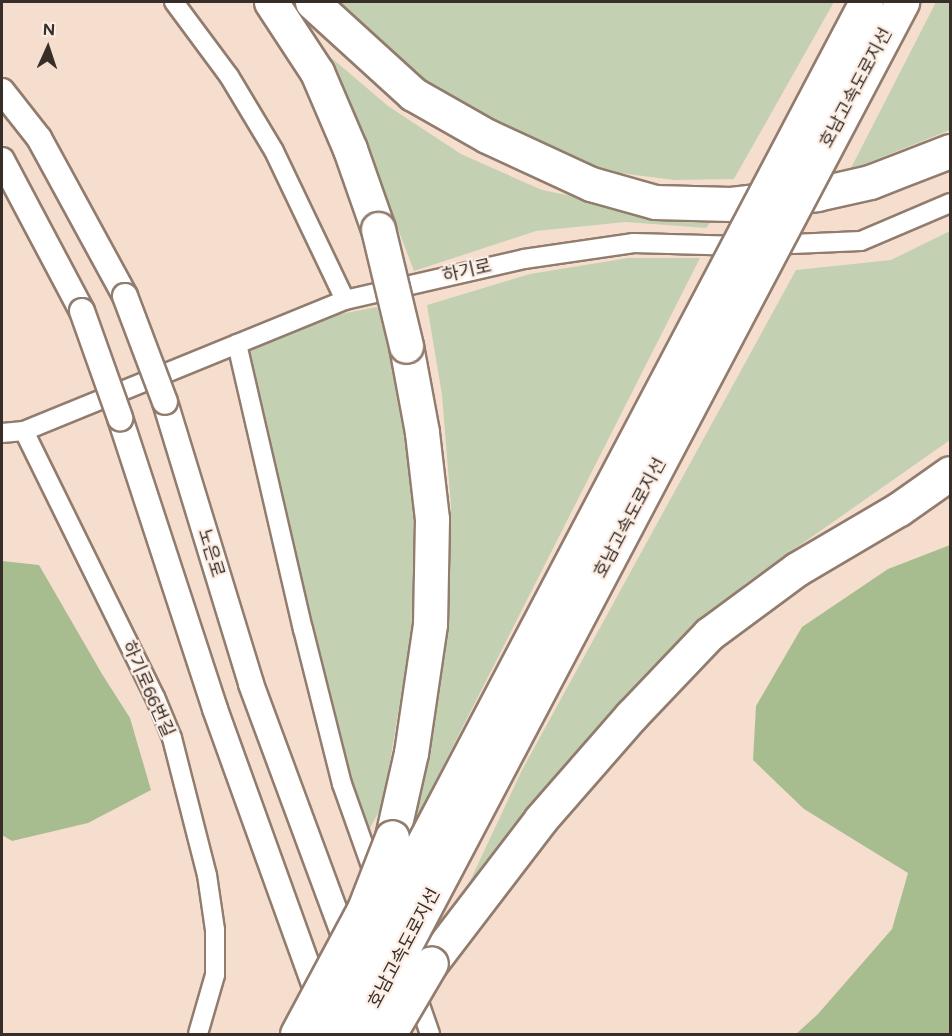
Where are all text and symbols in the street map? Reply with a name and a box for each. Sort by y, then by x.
north arrow [18,18,78,78]
text: N [42,20,56,39]
street label: 호남고속도로지선 [815,24,897,152]
street label: 하기로 [440,255,494,287]
street label: 호남고속도로지선 [589,454,671,582]
street label: 노은로 [193,526,229,580]
street label: 하기로66번길 [117,637,179,741]
street label: 호남고속도로지선 [363,884,445,1012]

